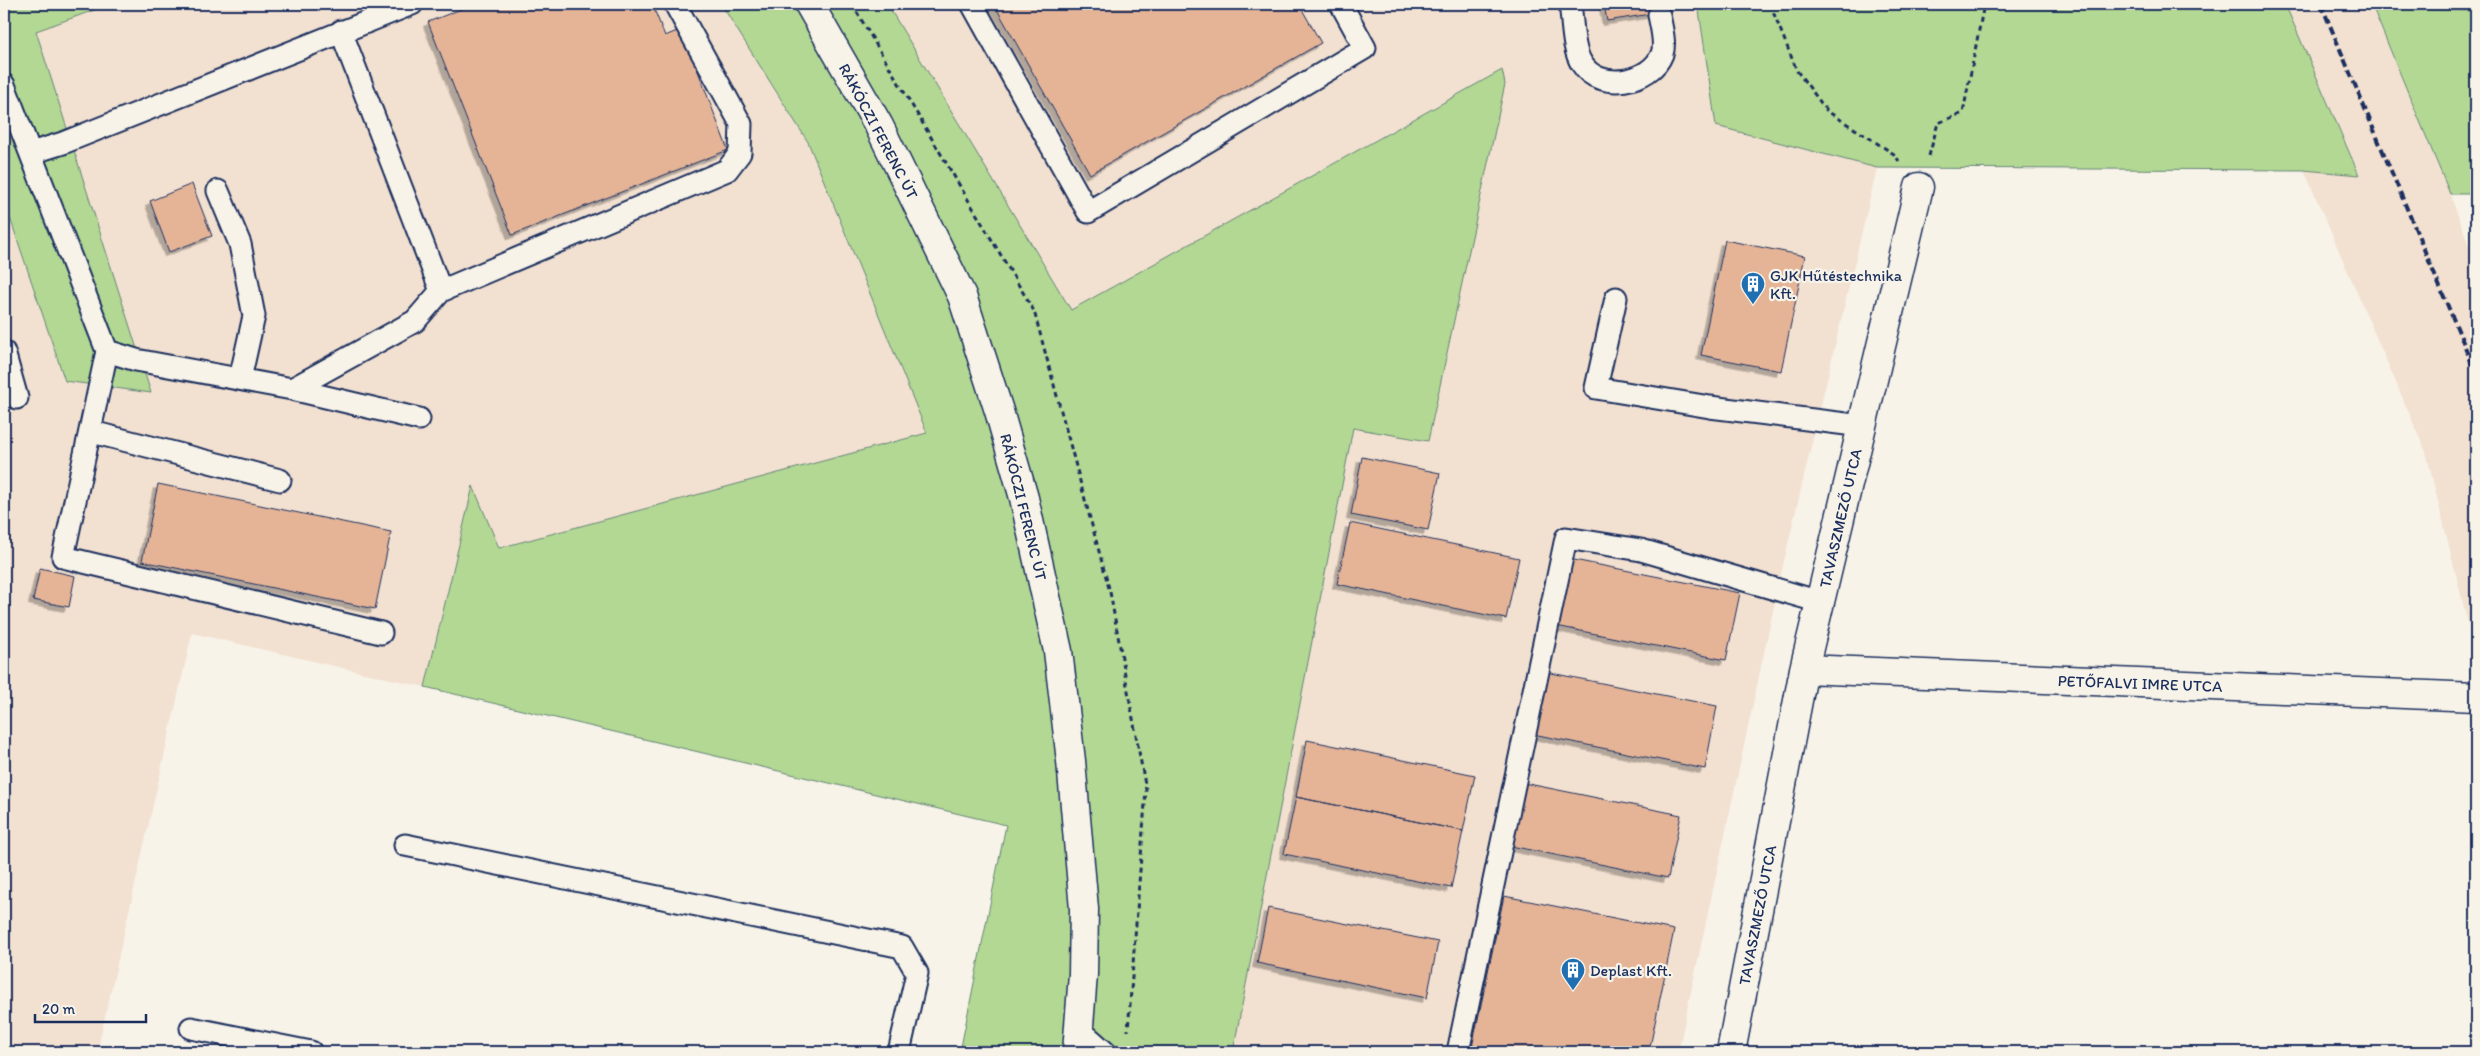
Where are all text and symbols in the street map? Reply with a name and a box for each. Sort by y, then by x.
street label: RÁKÓCZI FERENC ÚT [835,60,922,202]
place label: GJK Hűtéstechnika Kft. [1770,266,1903,303]
building icon: GJK Hűtéstechnika Kft. [1740,271,1766,305]
street label: RÁKÓCZI FERENC ÚT [996,432,1051,583]
street label: TAVASZMEZŐ UTCA [1815,447,1866,590]
street label: PETŐFALVI IMRE UTCA [2057,671,2223,696]
street label: TAVASZMEZŐ UTCA [1735,843,1780,987]
building icon: Deplast Kft. [1560,957,1586,991]
place label: Deplast Kft. [1590,961,1672,980]
scale bar [35,991,146,1023]
text: 20 m [42,1000,76,1018]

